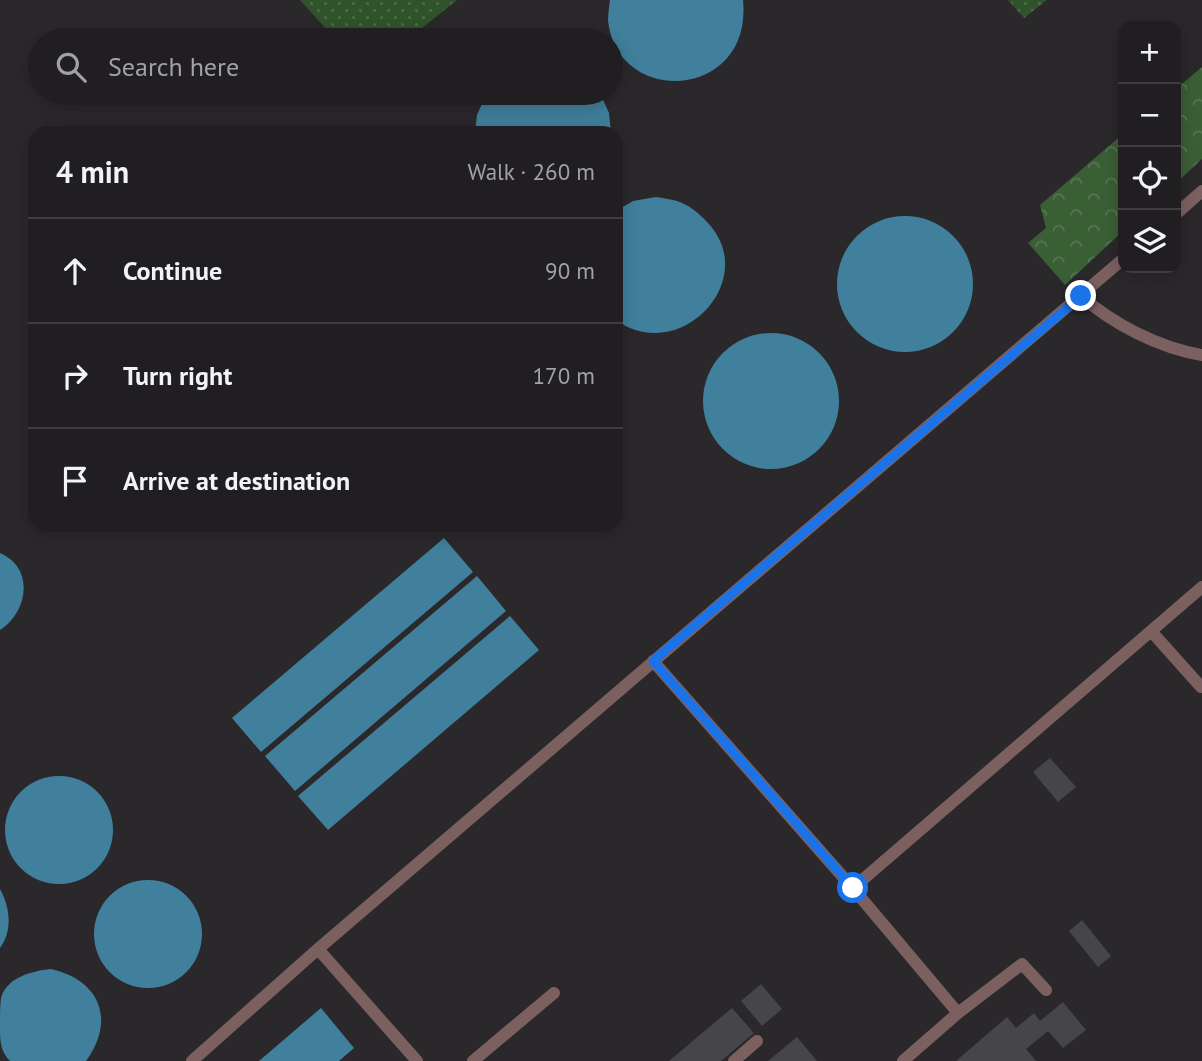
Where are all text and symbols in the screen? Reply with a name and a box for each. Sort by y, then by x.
map controls [1118,21,1181,273]
button: + [1118,21,1181,84]
search box [28,28,623,105]
icon: search [52,48,90,86]
text: Search here [108,50,239,83]
button: − [1118,84,1181,147]
button: locate [1118,147,1181,210]
text: 4 min [56,152,129,191]
text: Walk · 260 m [468,157,595,186]
button: layers [1118,210,1181,273]
icon: ahead [56,252,94,290]
text: Continue [123,254,222,287]
text: 90 m [545,256,595,285]
route end [1065,280,1096,311]
icon: right [56,357,94,395]
text: Turn right [123,359,232,392]
text: 170 m [533,361,595,390]
icon: arrive [56,462,94,500]
text: Arrive at destination [123,464,350,497]
route start [837,872,868,903]

